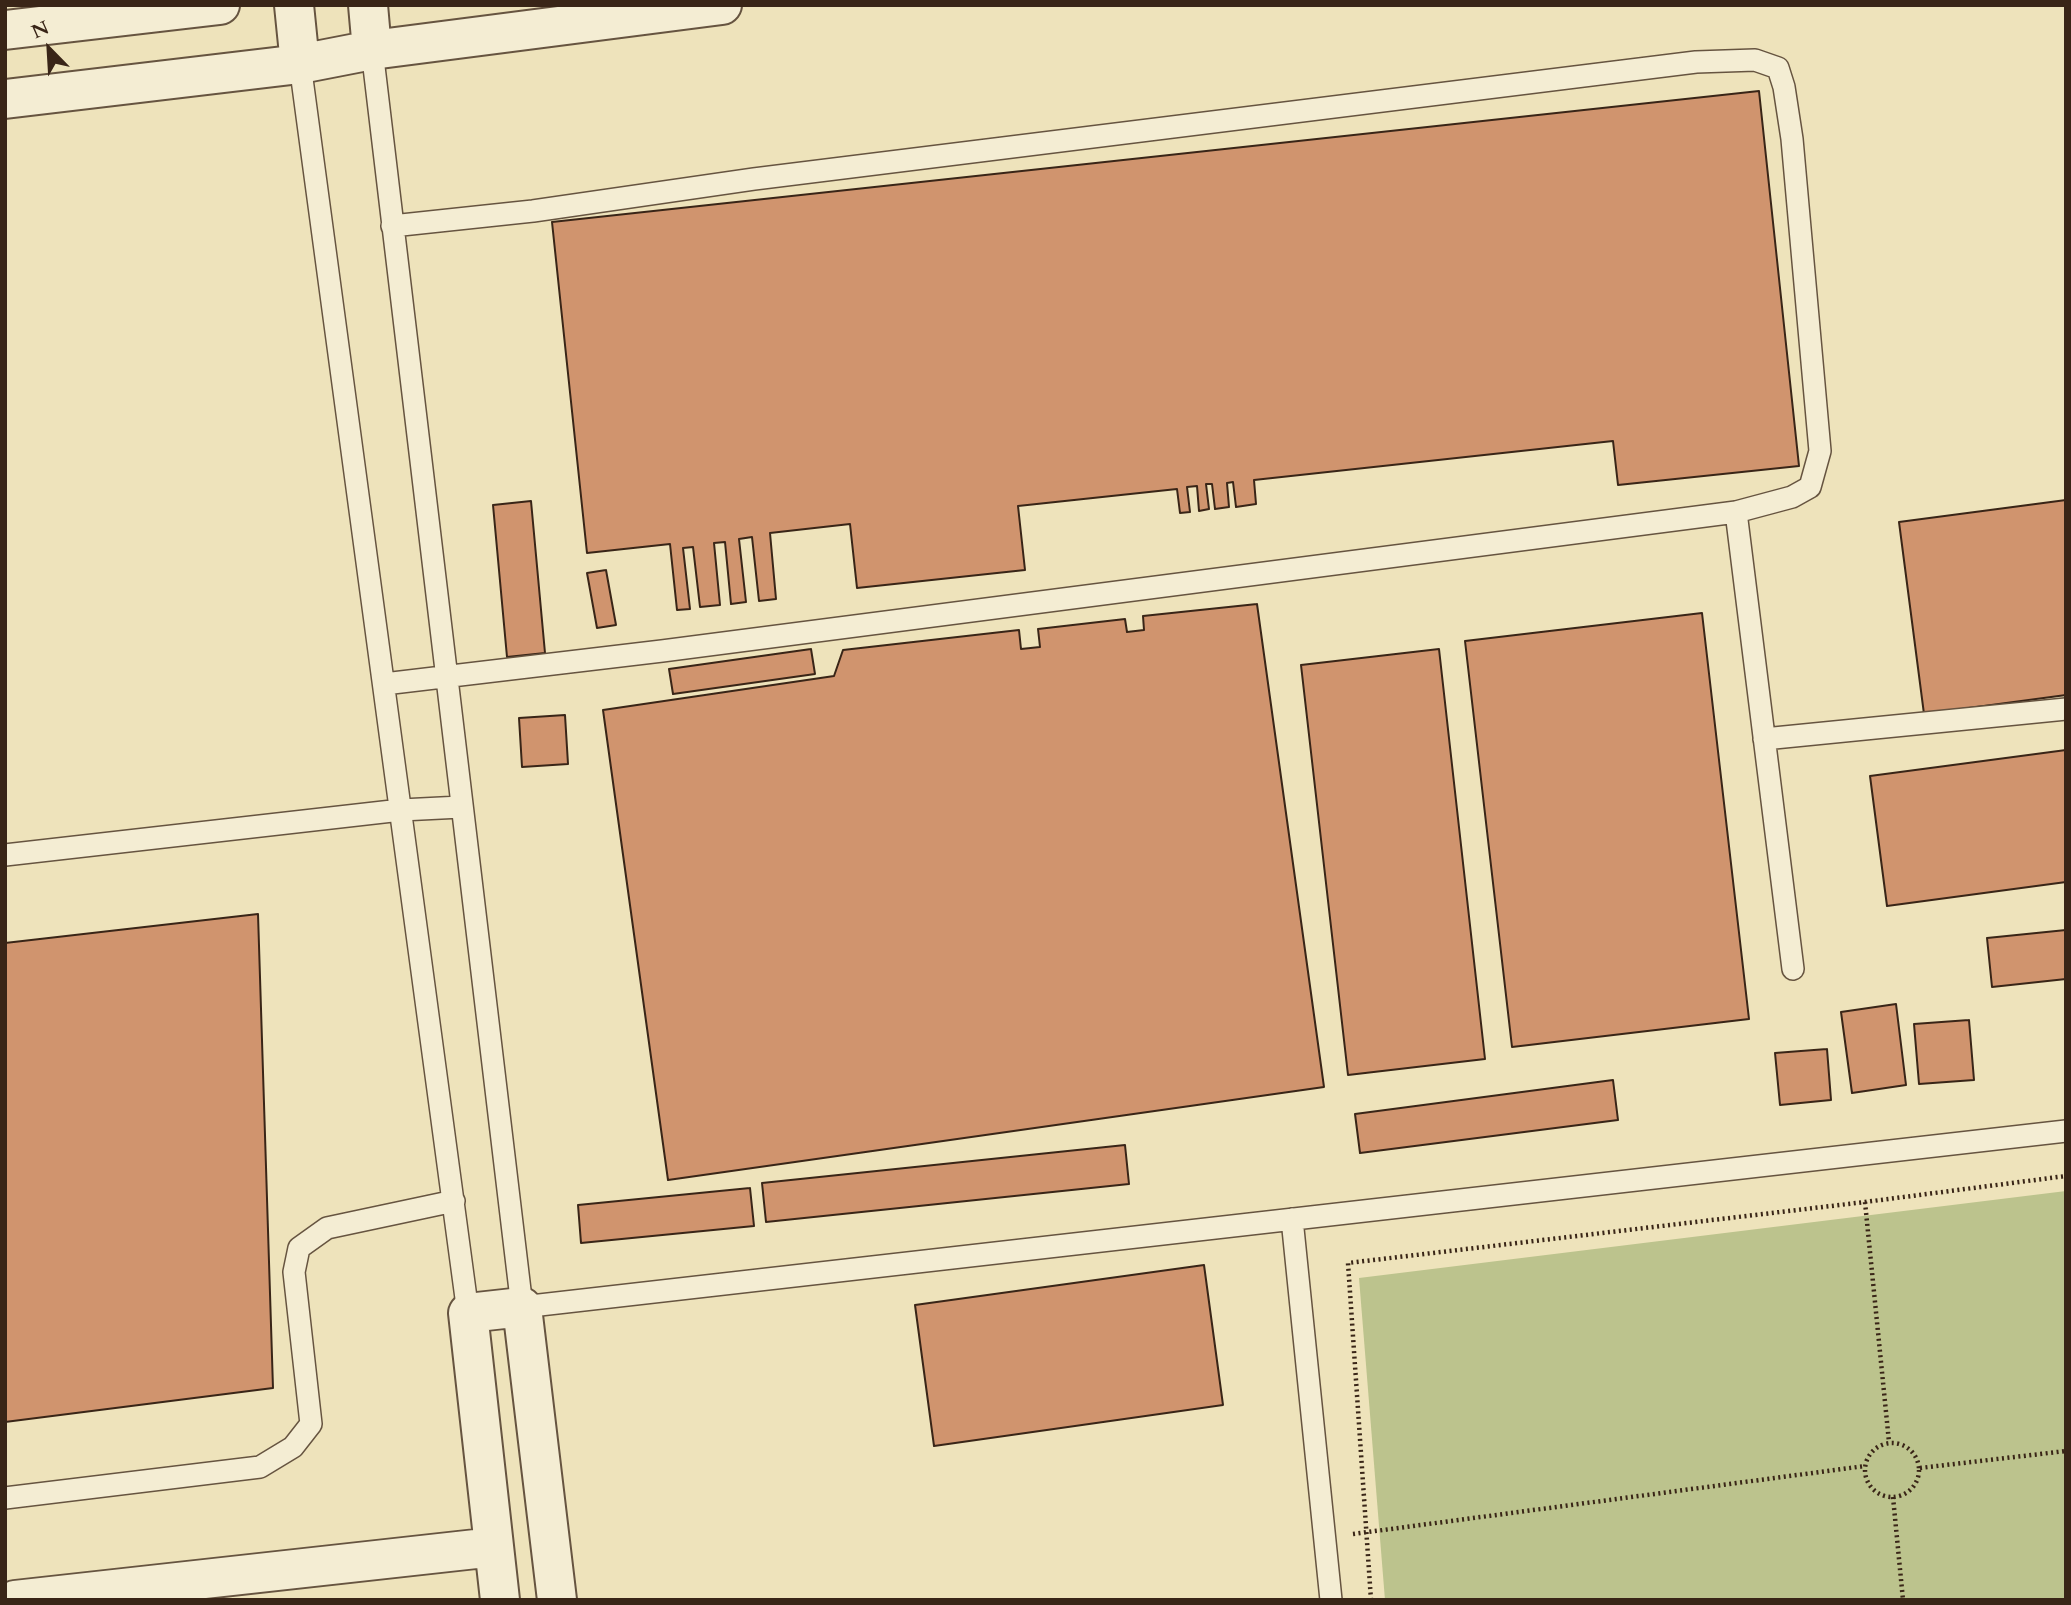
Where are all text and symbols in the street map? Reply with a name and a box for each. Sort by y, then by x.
north arrow [14,14,84,84]
text: N [28,15,53,45]

